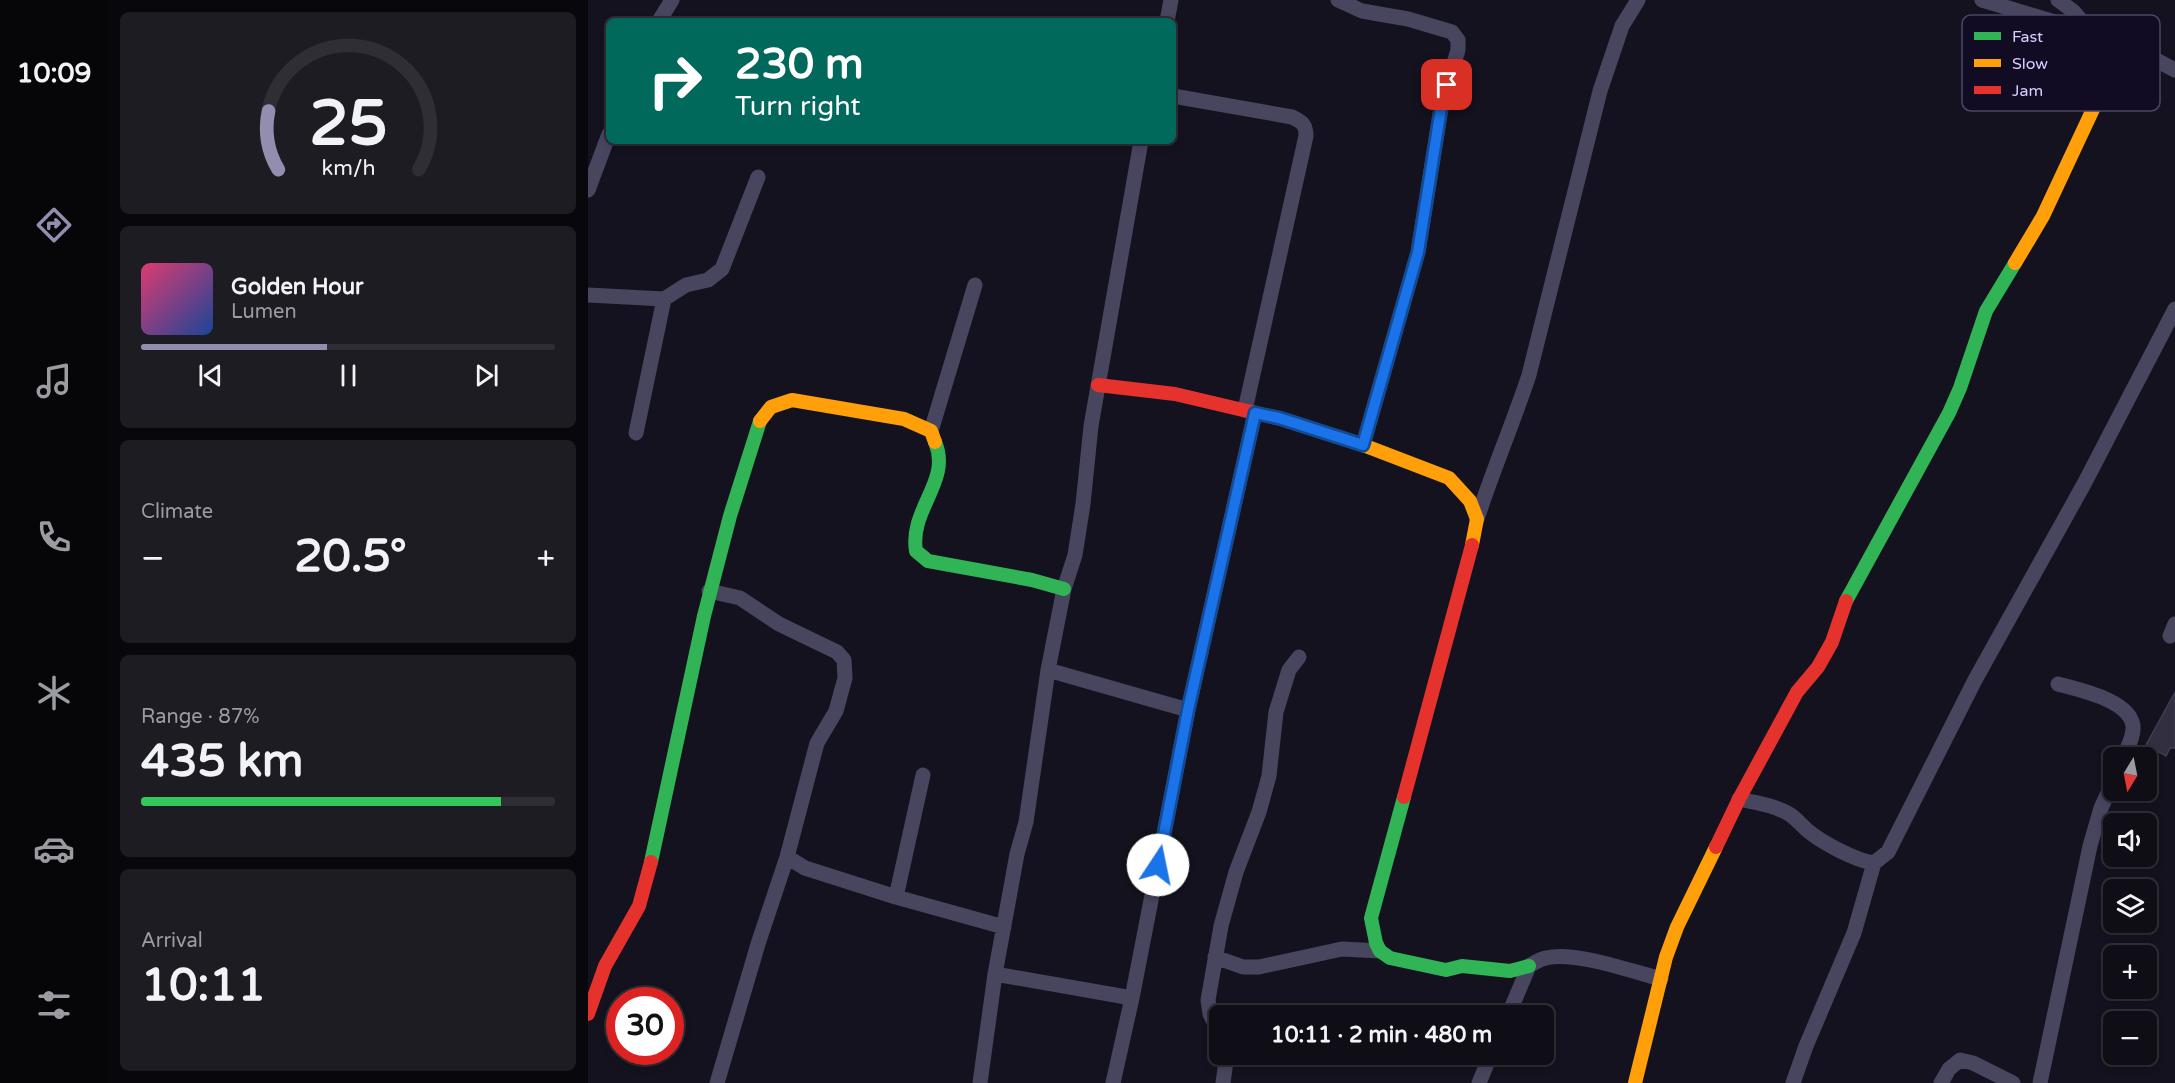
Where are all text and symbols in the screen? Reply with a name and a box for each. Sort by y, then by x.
legend [1962,15,2160,111]
text: Fast [2012,27,2043,47]
text: 230 m [735,39,864,90]
icon: right [636,42,714,120]
text: Slow [2012,54,2048,74]
text: 10:09 [17,57,91,90]
pin [1421,59,1472,110]
icon: arrive [1430,68,1463,101]
text: Jam [2012,81,2043,101]
text: 25 [309,87,387,162]
text: Turn right [735,90,861,123]
text: km/h [321,155,375,181]
icon: directions [33,204,75,246]
text: Golden Hour [231,274,363,300]
text: Lumen [231,300,297,324]
icon: previous [194,359,227,392]
icon: pause [332,359,365,392]
icon: next [470,359,503,392]
icon: music [33,360,75,402]
text: Climate [141,500,213,524]
icon: phone [33,516,75,558]
text: 20.5° [294,530,407,584]
text: − [141,539,165,578]
text: + [536,539,555,578]
icon: climate [33,672,75,714]
text: Range · 87% [141,705,260,729]
text: 435 km [141,735,303,789]
north arrow [2103,747,2157,801]
map controls [2103,747,2157,1065]
button: sound [2103,813,2157,867]
icon: car [33,828,75,870]
position arrow [1126,833,1190,897]
button: layers [2103,879,2157,933]
text: Arrival [141,929,203,953]
button: + [2103,945,2157,999]
text: 10:11 [141,959,266,1013]
icon: filters [33,984,75,1026]
speed limit sign: 30 [606,987,684,1065]
button: − [2103,1011,2157,1065]
text: 10:11 · 2 min · 480 m [1271,1022,1492,1048]

